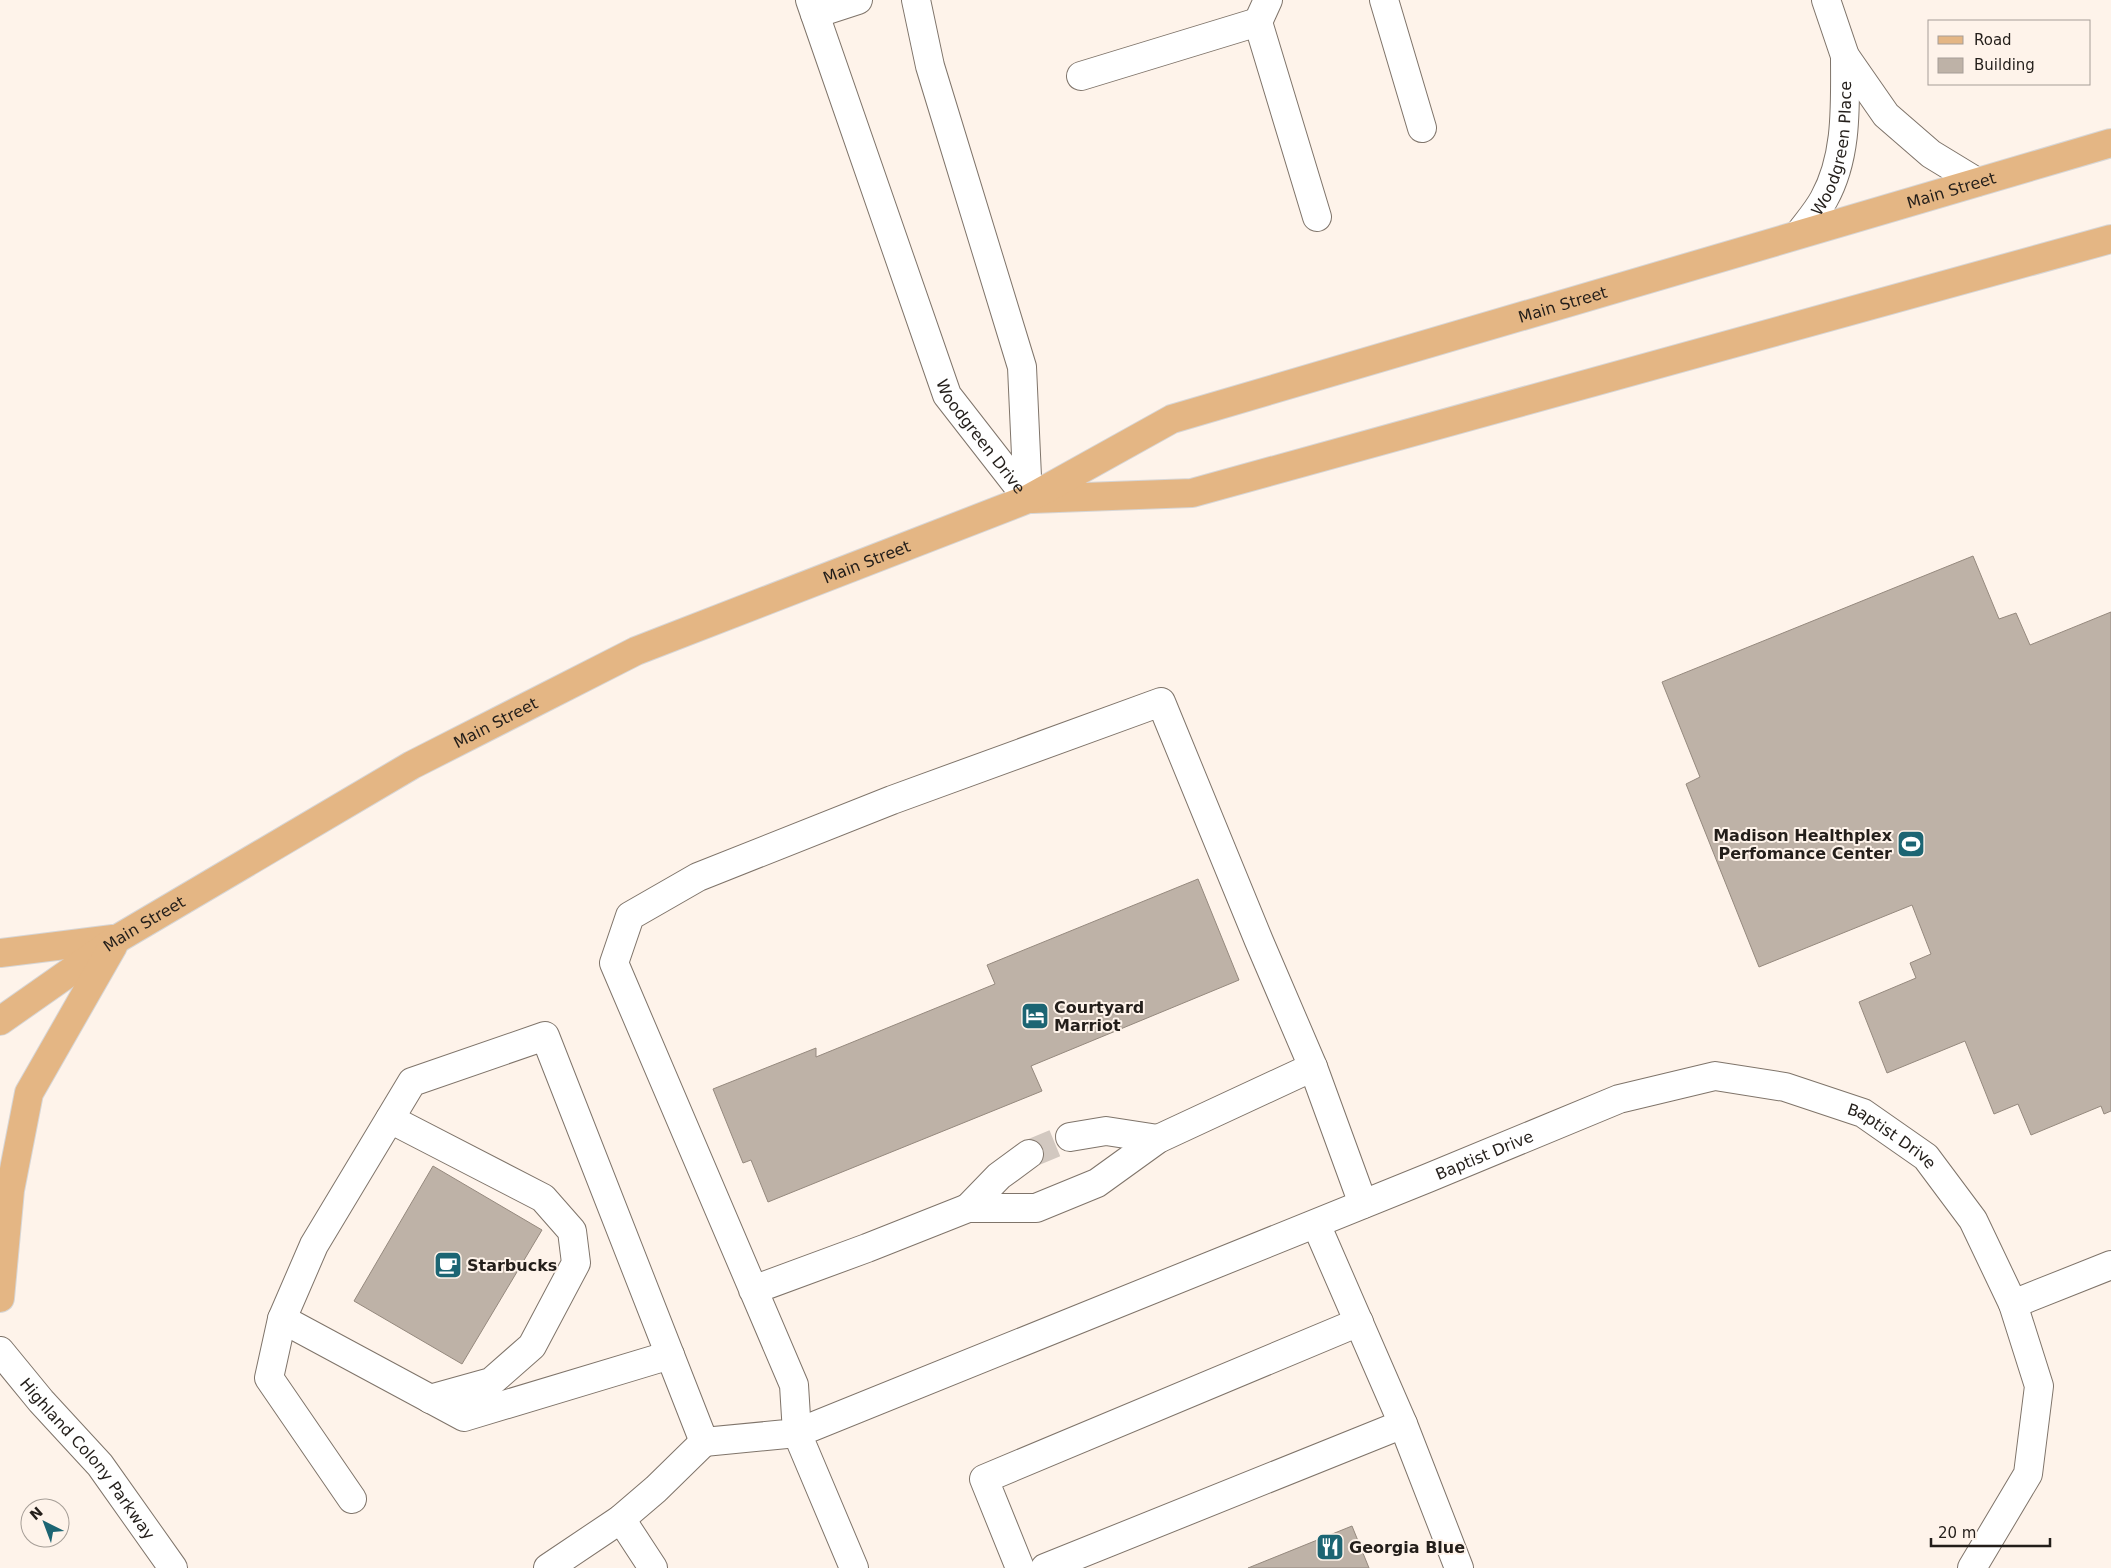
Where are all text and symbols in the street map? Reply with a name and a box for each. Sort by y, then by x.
legend [1928,20,2091,85]
text: Road [1974,31,2012,49]
text: Building [1974,56,2035,74]
street label: Woodgreen Place [1807,81,1855,219]
street label: Main Street [1904,168,1998,212]
street label: Main Street [1516,282,1609,326]
street label: Woodgreen Drive [933,376,1030,497]
street label: Main Street [820,536,913,587]
street label: Main Street [450,693,541,752]
place label: Madison Healthplex Perfomance Center [1713,826,1893,863]
sports icon: Madison Healthplex Perfomance Center [1896,829,1926,859]
street label: Main Street [99,892,188,955]
place label: Courtyard Marriot [1054,998,1144,1035]
hotel icon: Courtyard Marriot [1020,1001,1050,1031]
street label: Baptist Drive [1845,1099,1941,1172]
street label: Baptist Drive [1433,1126,1536,1183]
cafe icon: Starbucks [433,1250,463,1280]
place label: Starbucks [467,1256,557,1275]
street label: Highland Colony Parkway [16,1374,159,1543]
north arrow [20,1498,70,1548]
text: N [27,1503,46,1523]
scale bar [1931,1516,2050,1548]
text: 20 m [1938,1524,1976,1542]
restaurant icon: Georgia Blue [1315,1532,1345,1562]
place label: Georgia Blue [1349,1538,1465,1557]

